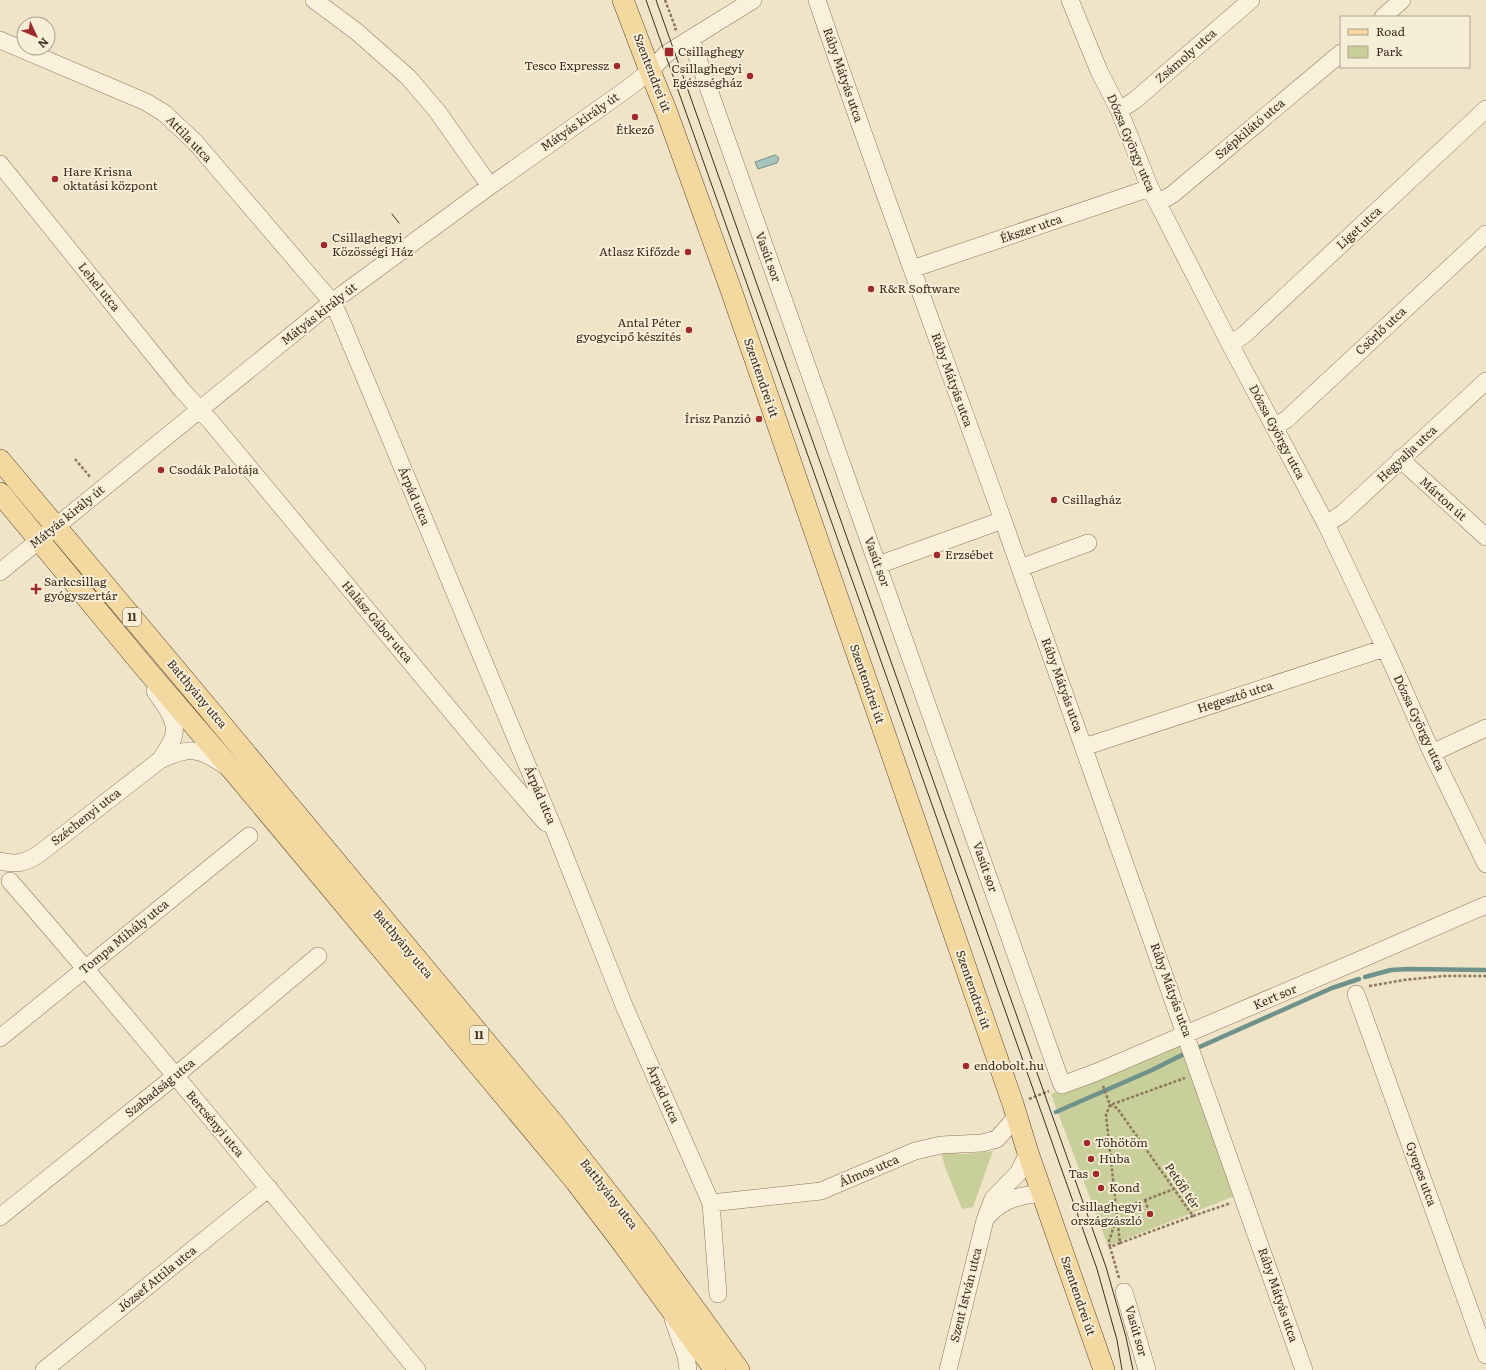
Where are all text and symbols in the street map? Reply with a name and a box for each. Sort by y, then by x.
north arrow [16,16,56,56]
legend [1340,16,1470,68]
text: Road [1376,22,1406,40]
street label: Zsámoly utca [1151,23,1220,87]
street label: Ráby Mátyás utca [819,25,869,125]
street label: Szentendrei út [630,31,676,115]
text: N [35,35,53,53]
place label: Csillaghegy [678,42,745,60]
text: Park [1376,42,1403,60]
marker: Csillaghegy [663,46,675,58]
place label: Tesco Expressz [524,56,609,74]
place label: Csillaghegyi Egészségház [672,59,742,91]
marker: Tesco Expressz [612,61,622,71]
marker: Csillaghegyi Egészségház [745,71,755,81]
street label: Mátyás király út [537,87,622,155]
street label: Dózsa György utca [1103,91,1161,195]
street label: Szépkilátó utca [1210,93,1289,163]
street label: Attila utca [163,111,217,166]
marker: Étkező [630,112,640,122]
place label: Étkező [616,120,654,138]
place label: Hare Krisna oktatási központ [63,162,158,194]
marker: Hare Krisna oktatási központ [50,174,60,184]
street label: Liget utca [1332,201,1385,253]
street label: Ékszer utca [997,209,1065,247]
place label: Csillaghegyi Közösségi Ház [332,228,413,260]
street label: Vasút sor [752,229,786,285]
marker: Csillaghegyi Közösségi Ház [319,240,329,250]
place label: Atlasz Kifőzde [599,242,680,260]
marker: Atlasz Kifőzde [683,247,693,257]
street label: Lehel utca [74,258,126,315]
street label: Mátyás király út [277,278,360,349]
place label: R&R Software [879,279,960,297]
marker: R&R Software [866,284,876,294]
street label: Csörlő utca [1351,302,1410,359]
place label: Antal Péter gyogycipő készítés [576,313,682,345]
marker: Antal Péter gyogycipő készítés [684,325,694,335]
street label: Ráby Mátyás utca [928,330,979,430]
street label: Szentendrei út [740,335,784,420]
street label: Dózsa György utca [1245,381,1311,482]
place label: Írisz Panzió [684,409,751,427]
marker: Írisz Panzió [754,414,764,424]
street label: Hegyalja utca [1372,420,1441,486]
place label: Csodák Palotája [169,460,259,478]
street label: Árpád utca [394,463,436,528]
marker: Csodák Palotája [156,465,166,475]
street label: Márton út [1416,472,1471,524]
street label: Mátyás király út [25,480,108,552]
place label: Csillagház [1062,490,1121,508]
marker: Csillagház [1049,495,1059,505]
street label: Vasút sor [861,534,895,590]
place label: Erzsébet [945,545,994,563]
marker: Erzsébet [932,550,942,560]
place label: Sarkcsillag gyógyszertár [44,572,118,604]
street label: Halász Gábor utca [338,576,418,667]
marker: Sarkcsillag gyógyszertár [31,584,41,594]
road number: 11 [123,608,141,626]
street label: Ráby Mátyás utca [1038,635,1089,735]
street label: Szentendrei út [846,641,890,726]
street label: Batthyány utca [163,655,232,732]
street label: Dózsa György utca [1390,671,1450,774]
street label: Hegesztő utca [1195,675,1275,717]
street label: Árpád utca [520,762,562,827]
street label: Széchenyi utca [47,783,125,849]
street label: Vasút sor [969,839,1003,895]
street label: Tompa Mihály utca [75,894,172,978]
street label: Batthyány utca [369,905,438,982]
street label: Ráby Mátyás utca [1147,940,1198,1040]
street label: Szentendrei út [952,947,996,1032]
street label: Kert sor [1250,979,1300,1013]
road number: 11 [470,1026,488,1044]
street label: Szabadság utca [120,1053,199,1121]
place label: endobolt.hu [974,1056,1044,1074]
street label: Árpád utca [643,1061,685,1126]
marker: endobolt.hu [961,1061,971,1071]
street label: Bercsényi utca [182,1086,249,1161]
place label: Töhötöm [1095,1133,1148,1151]
marker: Töhötöm [1082,1138,1092,1148]
street label: Gyepes utca [1402,1139,1442,1209]
street label: Álmos utca [836,1149,902,1191]
place label: Huba [1099,1149,1130,1167]
street label: Batthyány utca [576,1154,643,1233]
marker: Huba [1086,1154,1096,1164]
street label: Petőfi tér [1161,1159,1205,1212]
place label: Tas [1068,1164,1089,1182]
marker: Tas [1091,1169,1101,1179]
place label: Kond [1109,1178,1141,1196]
marker: Kond [1096,1183,1106,1193]
place label: Csillaghegyi országzászló [1071,1197,1142,1229]
marker: Csillaghegyi országzászló [1145,1209,1155,1219]
street label: József Attila utca [113,1240,200,1316]
street label: Szent István utca [945,1245,986,1344]
street label: Ráby Mátyás utca [1254,1245,1304,1345]
street label: Szentendrei út [1057,1253,1101,1338]
street label: Vasút sor [1121,1303,1153,1359]

